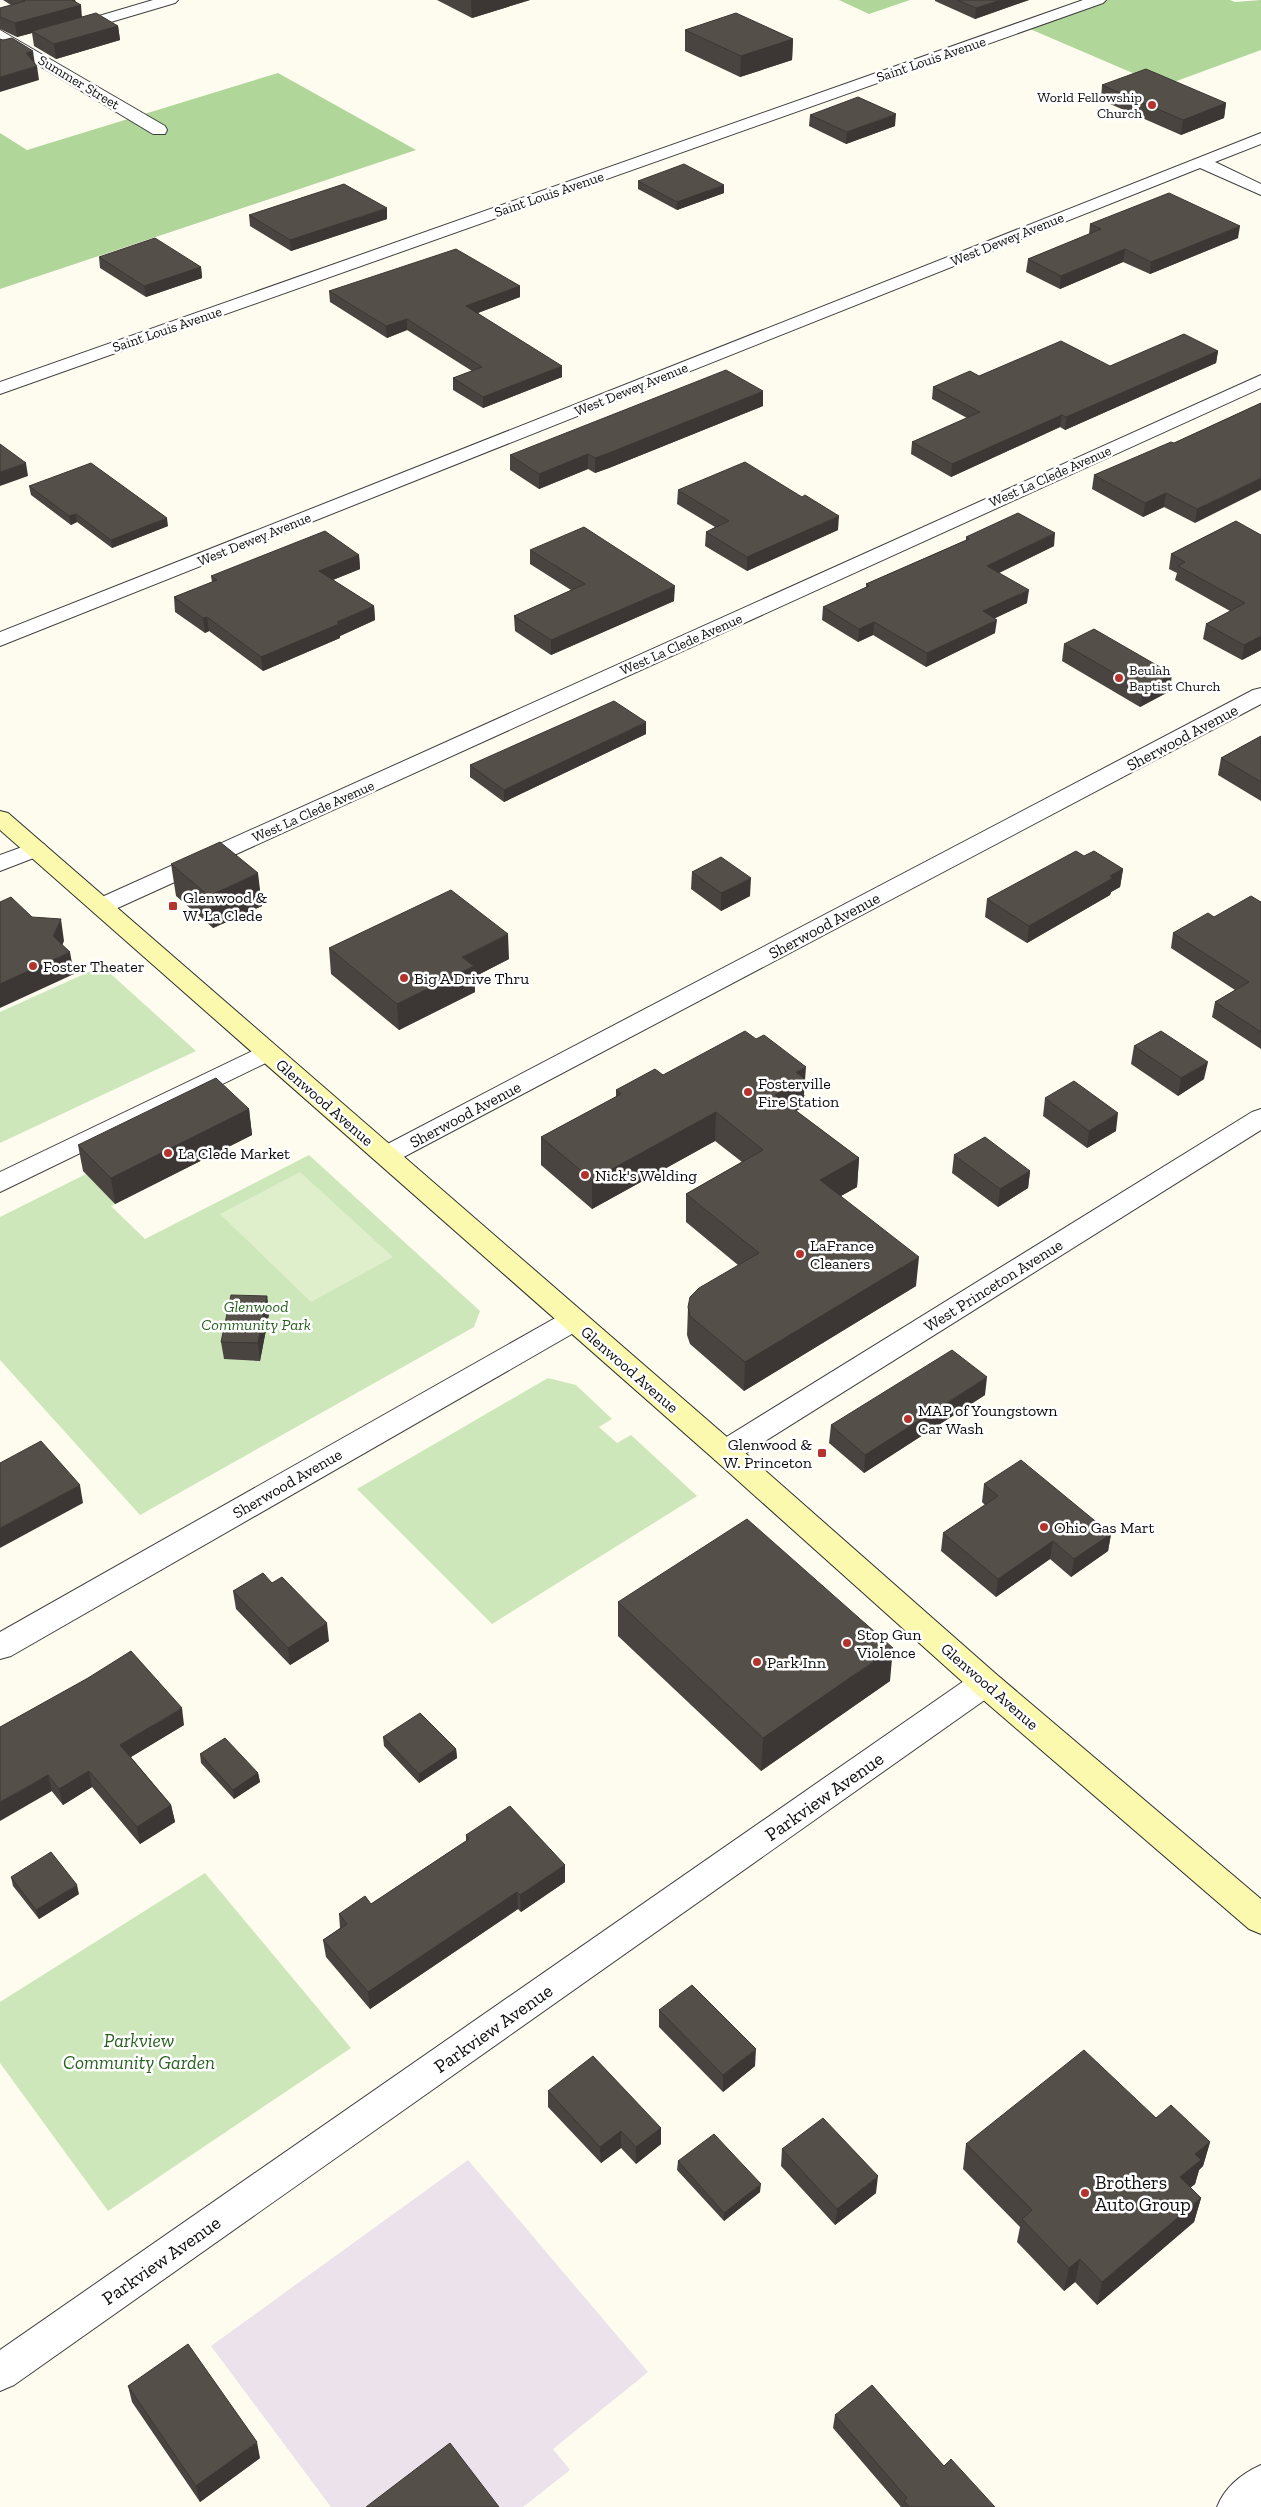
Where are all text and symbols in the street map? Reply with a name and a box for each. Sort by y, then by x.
street label: Saint Louis Avenue [874,33,988,86]
street label: Summer Street [35,52,123,114]
place label: World Fellowship Church [1037,89,1142,122]
marker: World Fellowship Church [1146,99,1158,111]
street label: Saint Louis Avenue [492,168,606,221]
street label: West Dewey Avenue [948,209,1067,270]
street label: Saint Louis Avenue [110,303,224,356]
street label: West Dewey Avenue [572,359,691,420]
street label: West La Clede Avenue [987,442,1114,511]
street label: West Dewey Avenue [195,509,314,570]
street label: West La Clede Avenue [618,610,745,679]
place label: Beulah Baptist Church [1129,662,1221,695]
marker: Beulah Baptist Church [1113,672,1125,684]
street label: Sherwood Avenue [1124,700,1241,775]
street label: West La Clede Avenue [250,777,377,846]
place label: Glenwood & W. La Clede [183,888,268,925]
street label: Sherwood Avenue [766,888,883,963]
marker: Glenwood & W. La Clede [167,900,179,912]
place label: Foster Theater [43,957,145,976]
marker: Foster Theater [27,960,39,972]
place label: Big A Drive Thru [414,969,529,988]
marker: Big A Drive Thru [398,972,410,984]
street label: Glenwood Avenue [272,1055,377,1150]
place label: Fosterville Fire Station [758,1074,840,1111]
street label: Sherwood Avenue [407,1077,524,1152]
marker: Fosterville Fire Station [742,1086,754,1098]
place label: La Clede Market [178,1144,290,1163]
marker: La Clede Market [162,1147,174,1159]
place label: Nick's Welding [595,1166,697,1185]
marker: Nick's Welding [579,1169,591,1181]
street label: West Princeton Avenue [920,1235,1066,1336]
place label: LaFrance Cleaners [810,1236,874,1273]
marker: LaFrance Cleaners [794,1248,806,1260]
park label: Glenwood Community Park [201,1297,311,1334]
street label: Glenwood Avenue [577,1322,682,1417]
place label: MAP of Youngstown Car Wash [918,1401,1058,1438]
marker: MAP of Youngstown Car Wash [902,1413,914,1425]
place label: Glenwood & W. Princeton [723,1435,813,1472]
street label: Sherwood Avenue [229,1444,345,1522]
marker: Glenwood & W. Princeton [816,1447,828,1459]
place label: Ohio Gas Mart [1054,1518,1155,1537]
marker: Ohio Gas Mart [1038,1521,1050,1533]
place label: Stop Gun Violence [856,1625,922,1662]
marker: Stop Gun Violence [841,1637,853,1649]
street label: Glenwood Avenue [937,1639,1042,1734]
place label: Park Inn [767,1653,827,1672]
marker: Park Inn [751,1656,763,1668]
street label: Parkview Avenue [761,1747,888,1846]
street label: Parkview Avenue [430,1979,557,2078]
park label: Parkview Community Garden [63,2029,215,2074]
place label: Brothers Auto Group [1095,2171,1191,2216]
marker: Brothers Auto Group [1079,2187,1091,2199]
street label: Parkview Avenue [98,2211,225,2310]

